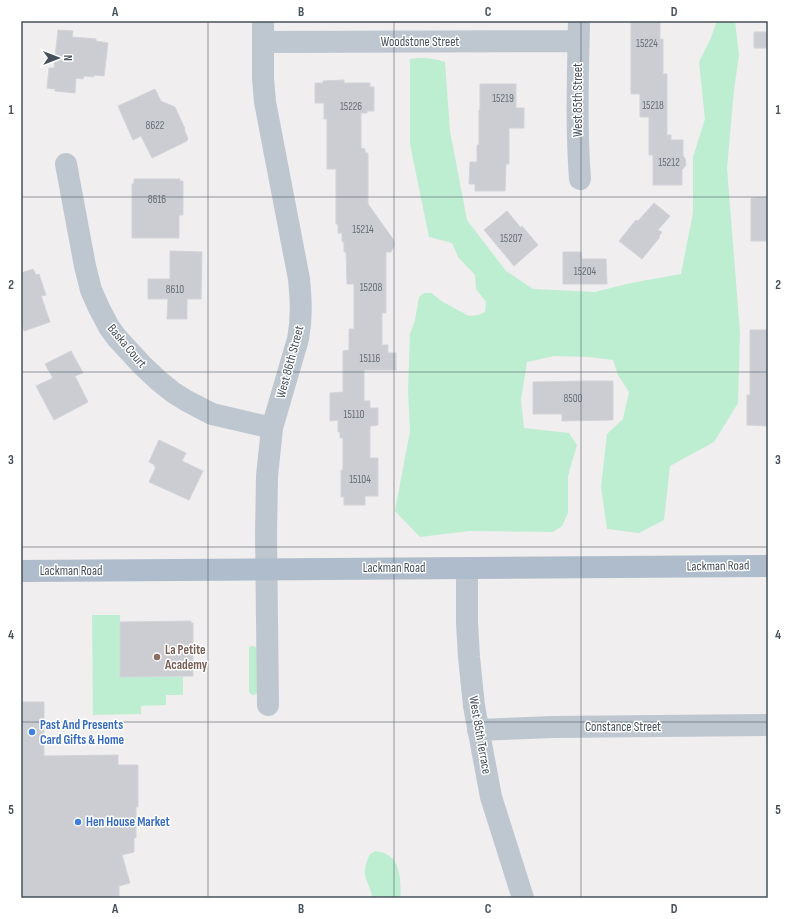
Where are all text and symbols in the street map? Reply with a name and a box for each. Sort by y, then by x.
text: A [111,4,119,20]
text: B [298,4,304,20]
text: C [485,4,492,20]
text: D [671,4,678,20]
street label: Woodstone Street [381,34,459,50]
house number: 15224 [636,37,658,50]
north arrow [38,38,78,78]
text: N [61,55,74,61]
street label: West 85th Street [570,63,586,137]
house number: 15219 [492,92,514,105]
house number: 15218 [642,99,664,112]
house number: 15226 [340,100,362,113]
text: 1 [8,102,14,118]
text: 1 [775,102,781,118]
house number: 8622 [146,119,165,132]
house number: 15212 [658,156,680,169]
house number: 8616 [148,193,166,206]
house number: 15214 [352,223,374,236]
house number: 15207 [500,232,523,245]
house number: 15204 [574,265,597,278]
text: 2 [8,277,14,293]
text: 2 [775,277,781,293]
house number: 15208 [360,281,382,294]
house number: 8610 [166,283,184,296]
street label: Baska Court [104,321,150,371]
street label: West 86th Street [273,324,307,400]
house number: 15116 [360,352,381,365]
house number: 8500 [563,392,583,405]
house number: 15110 [344,408,365,421]
text: 3 [8,452,14,468]
text: 3 [775,452,781,468]
house number: 15104 [349,473,371,486]
street label: Lackman Road [687,557,749,575]
street label: Lackman Road [363,560,425,576]
street label: Lackman Road [40,563,102,579]
text: 4 [8,627,14,643]
text: 4 [775,627,781,643]
place label: La Petite Academy [164,642,208,673]
marker: La Petite Academy [152,652,162,662]
street label: West 85th Terrace [465,695,495,775]
place label: Past And Presents Card Gifts & Home [40,717,124,748]
street label: Constance Street [585,719,661,735]
marker: Past And Presents Card Gifts & Home [27,727,37,737]
text: 5 [8,802,14,818]
text: 5 [775,802,781,818]
place label: Hen House Market [86,814,170,830]
marker: Hen House Market [73,817,83,827]
text: A [111,901,119,917]
text: B [298,901,304,917]
text: C [485,901,492,917]
text: D [671,901,678,917]

